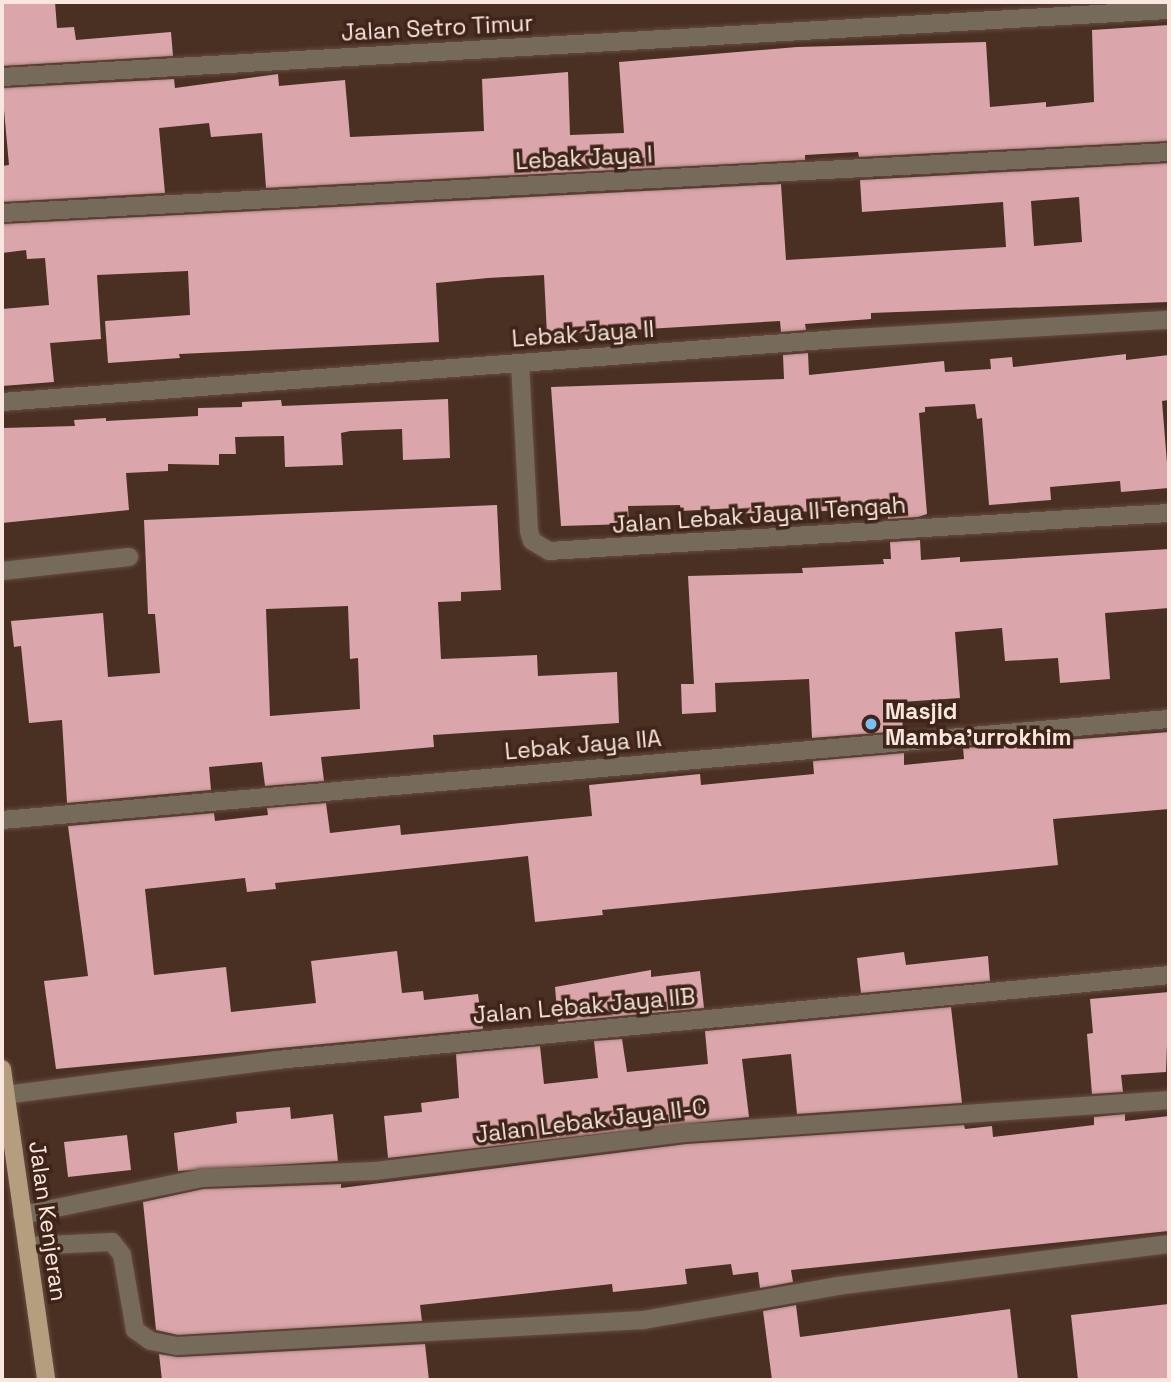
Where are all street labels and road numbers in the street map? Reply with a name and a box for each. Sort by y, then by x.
street label: Jalan Setro Timur [340,9,534,47]
street label: Lebak Jaya I [515,141,653,175]
street label: Lebak Jaya II [511,315,655,353]
street label: Jalan Lebak Jaya II Tengah [611,491,907,539]
street label: Lebak Jaya IIA [503,724,663,766]
street label: Jalan Lebak Jaya IIB [472,983,696,1029]
street label: Jalan Lebak Jaya II-C [474,1093,708,1149]
street label: Jalan Kenjeran [23,1139,73,1303]

